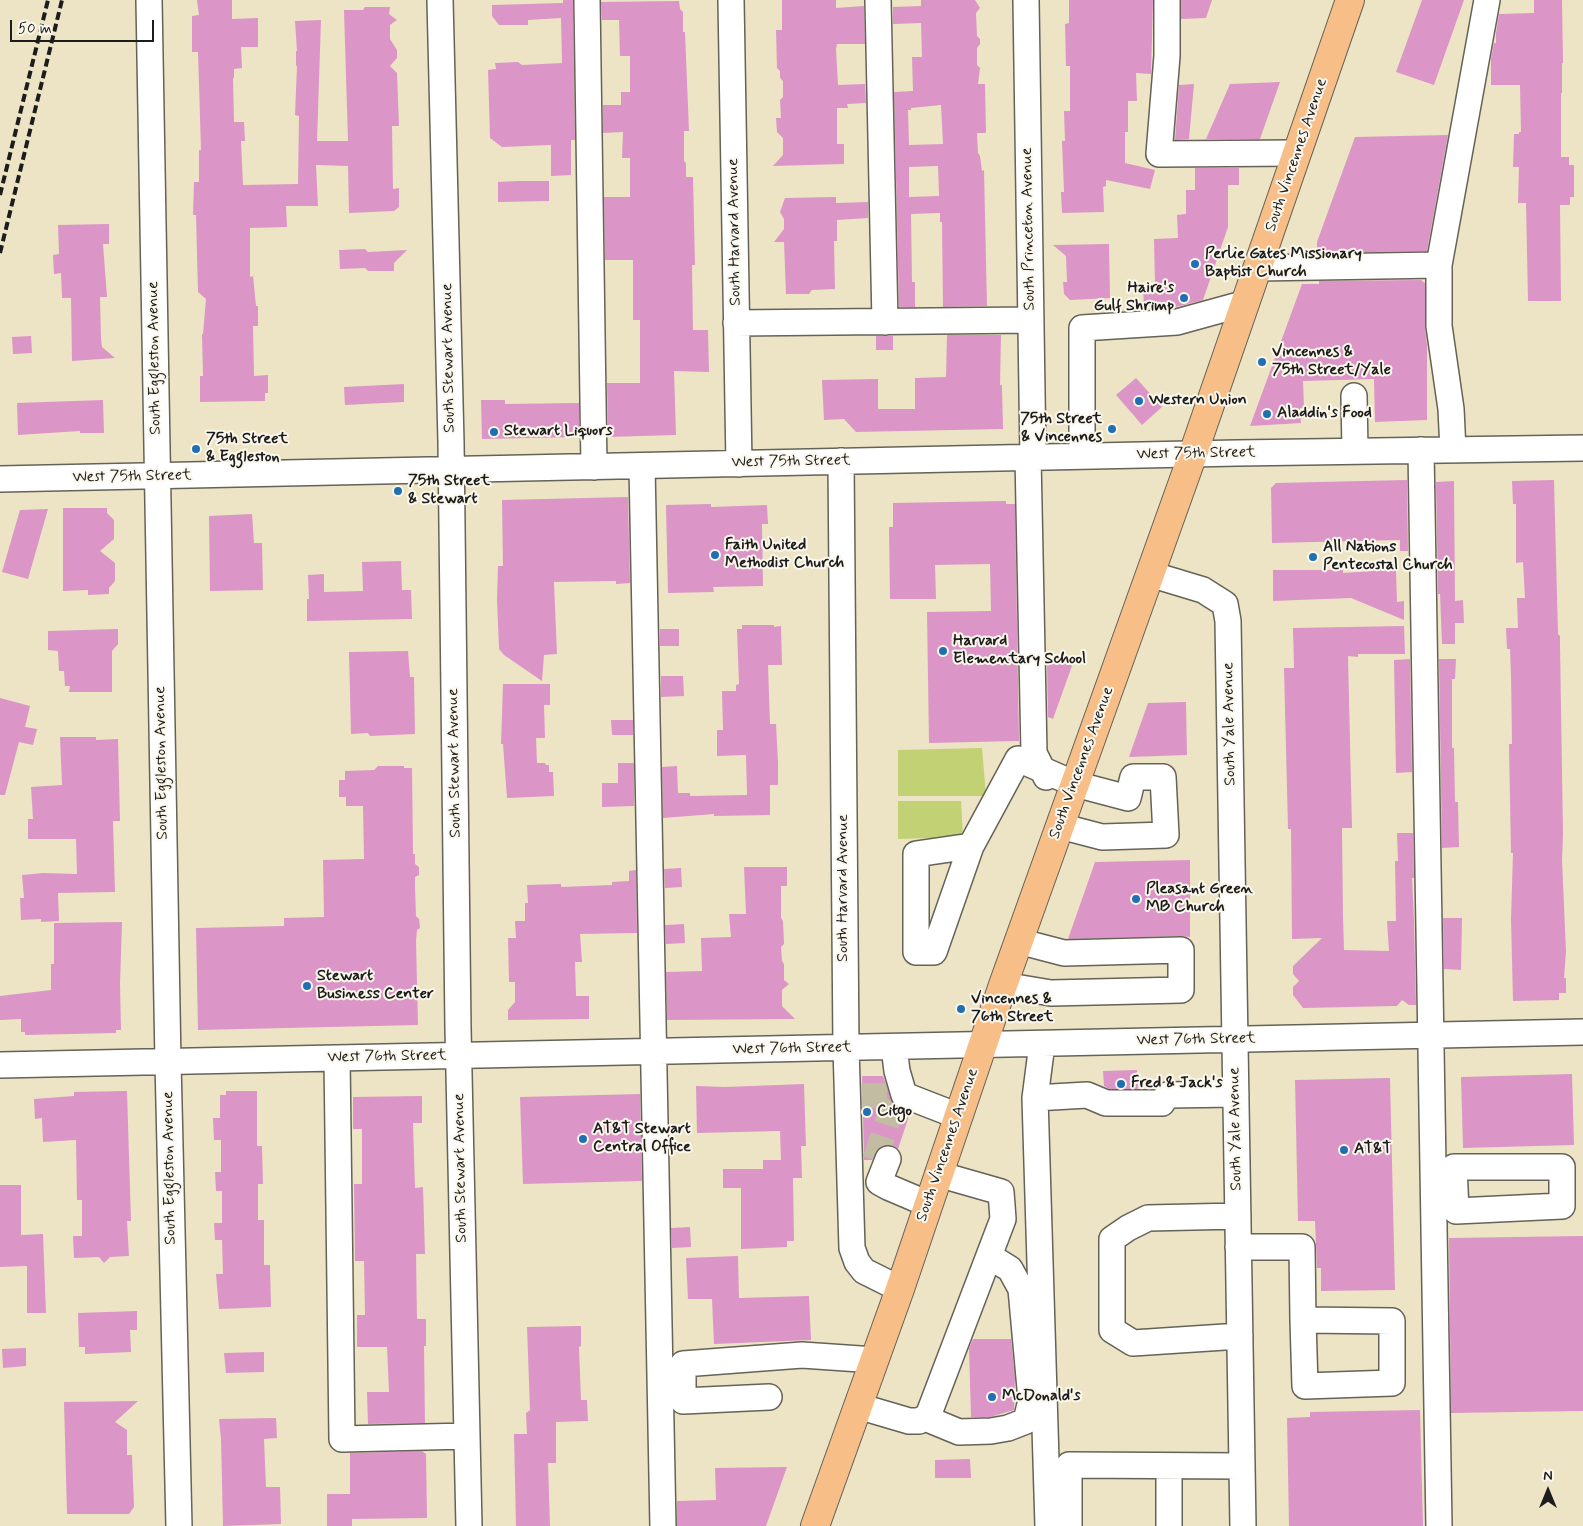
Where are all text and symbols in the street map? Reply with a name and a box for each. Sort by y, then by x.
scale bar [12,10,156,42]
text: 50 m [18,19,52,39]
street label: South Vincennes Avenue [1262,76,1332,234]
street label: South Princeton Avenue [1018,147,1040,311]
street label: South Harvard Avenue [724,158,746,306]
place label: Perlie Gates Missionary Baptist Church [1205,245,1362,283]
marker: Perlie Gates Missionary Baptist Church [1189,258,1201,270]
place label: Haire's Gulf Shrimp [1094,279,1174,317]
street label: South Eggleston Avenue [144,281,166,435]
street label: South Stewart Avenue [438,283,460,433]
marker: Haire's Gulf Shrimp [1178,292,1190,304]
place label: Vincennes & 75th Street/Yale [1272,343,1391,381]
marker: Vincennes & 75th Street/Yale [1256,356,1268,368]
place label: Western Union [1149,391,1247,411]
marker: Western Union [1133,395,1145,407]
place label: Aladdin's Food [1277,404,1372,424]
marker: Aladdin's Food [1261,408,1273,420]
place label: 75th Street & Vincennes [1020,410,1102,448]
place label: Stewart Liquors [504,422,613,442]
marker: 75th Street & Vincennes [1106,423,1118,435]
marker: Stewart Liquors [488,426,500,438]
place label: 75th Street & Eggleston [206,430,288,468]
marker: 75th Street & Eggleston [190,443,202,455]
street label: West 75th Street [1136,443,1256,465]
street label: West 75th Street [731,451,851,473]
street label: West 75th Street [72,466,192,488]
place label: 75th Street & Stewart [408,472,490,510]
marker: 75th Street & Stewart [392,485,404,497]
place label: Faith United Methodist Church [725,536,844,574]
place label: All Nations Pentecostal Church [1323,538,1453,576]
marker: Faith United Methodist Church [709,549,721,561]
marker: All Nations Pentecostal Church [1307,551,1319,563]
place label: Harvard Elementary School [953,632,1086,670]
marker: Harvard Elementary School [937,645,949,657]
street label: South Yale Avenue [1219,662,1241,786]
street label: South Vincennes Avenue [1045,684,1119,842]
street label: South Eggleston Avenue [151,686,173,840]
street label: South Stewart Avenue [444,688,466,838]
street label: South Harvard Avenue [834,814,854,962]
place label: Pleasant Green MB Church [1146,880,1253,918]
marker: Pleasant Green MB Church [1130,893,1142,905]
place label: Stewart Business Center [317,967,434,1005]
marker: Stewart Business Center [301,980,313,992]
place label: Vincennes & 76th Street [971,990,1053,1028]
marker: Vincennes & 76th Street [955,1003,967,1015]
street label: West 76th Street [1136,1029,1256,1051]
street label: West 76th Street [732,1038,852,1060]
street label: West 76th Street [327,1046,447,1068]
street label: South Vincennes Avenue [913,1066,983,1224]
street label: South Yale Avenue [1225,1067,1247,1191]
place label: Fred & Jack's [1131,1074,1222,1094]
marker: Fred & Jack's [1115,1078,1127,1090]
street label: South Eggleston Avenue [159,1091,181,1245]
street label: South Stewart Avenue [450,1093,472,1243]
place label: Citgo [877,1102,912,1122]
marker: Citgo [861,1106,873,1118]
place label: AT&T Stewart Central Office [593,1120,691,1158]
marker: AT&T Stewart Central Office [577,1133,589,1145]
place label: AT&T [1354,1140,1392,1160]
marker: AT&T [1338,1144,1350,1156]
place label: McDonald's [1002,1387,1081,1407]
marker: McDonald's [986,1391,998,1403]
north arrow [1523,1466,1573,1516]
text: N [1543,1467,1553,1485]

